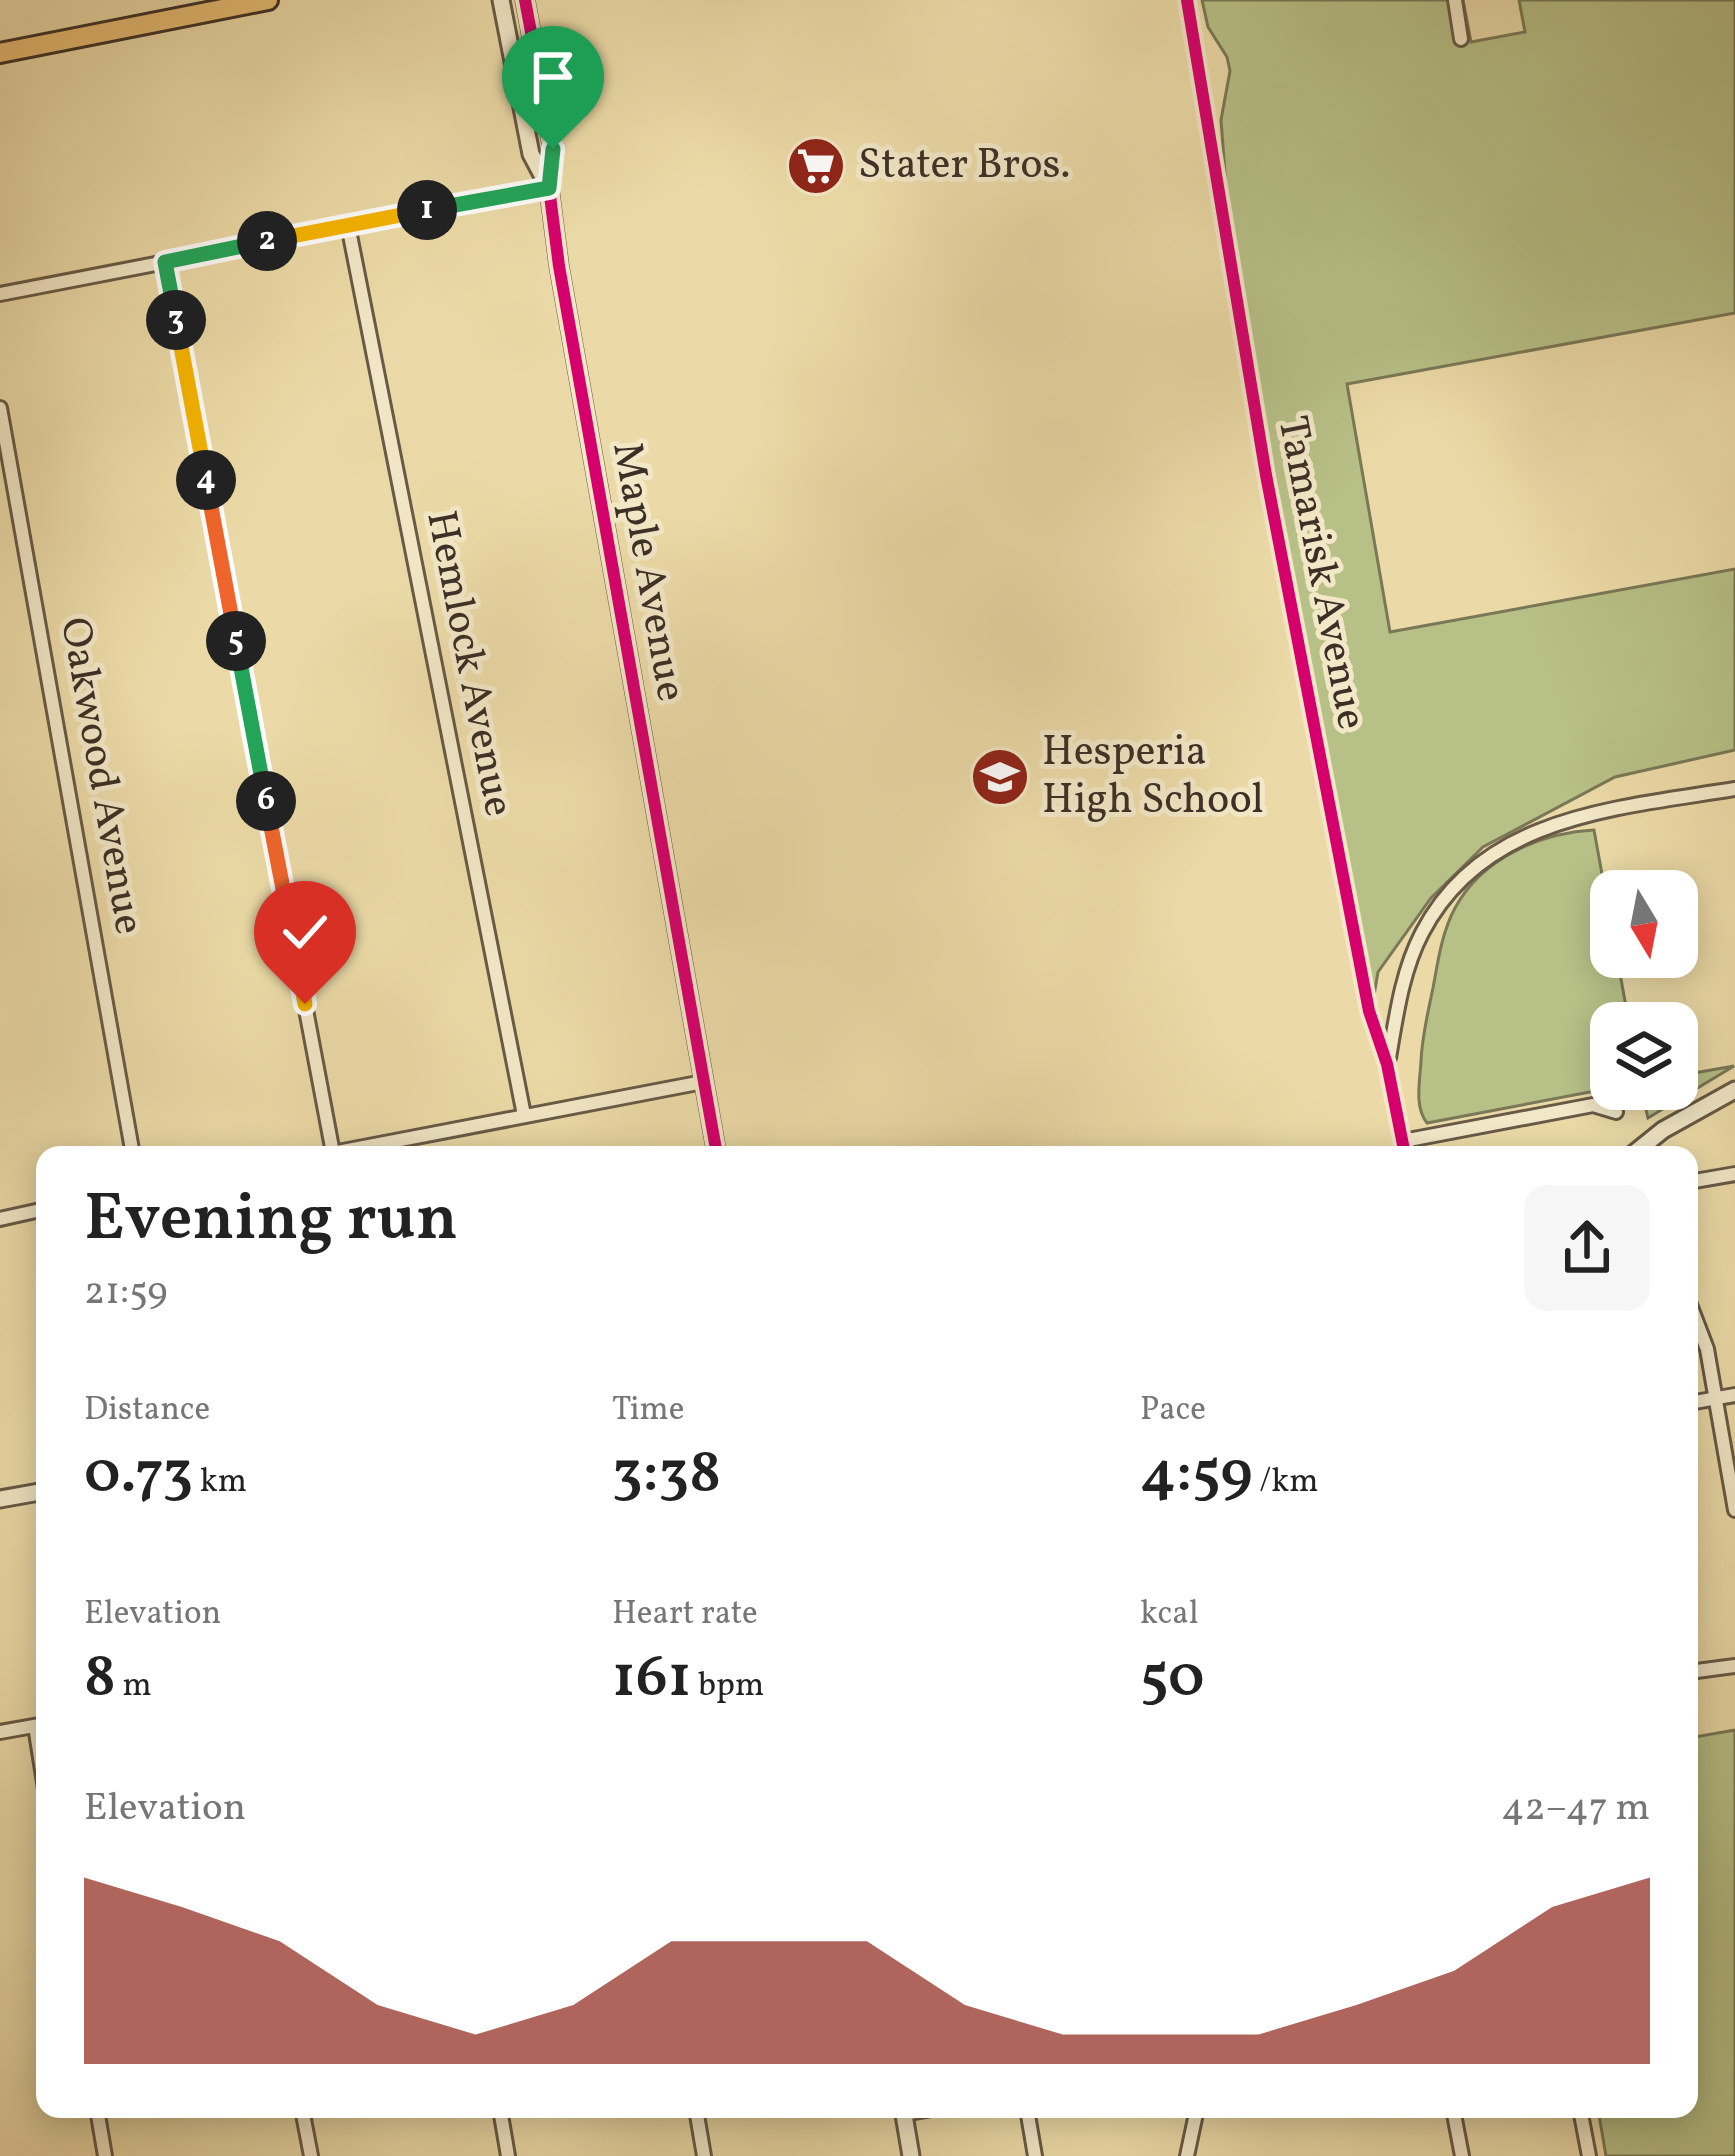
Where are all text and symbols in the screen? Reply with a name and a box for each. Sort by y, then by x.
pin [502,26,604,149]
icon: arrive [520,44,586,110]
supermarket icon: Stater Bros. [785,135,847,197]
place label: Stater Bros. [858,137,1070,196]
pin: 1 [397,180,457,240]
text: 1 [420,187,434,233]
pin: 2 [237,211,297,271]
text: 2 [258,218,276,264]
pin: 3 [146,290,206,350]
text: 3 [168,297,184,343]
street label: Tamarisk Avenue [1261,411,1379,735]
street label: Maple Avenue [595,438,699,706]
pin: 4 [176,450,236,510]
text: 4 [196,457,216,503]
street label: Hemlock Avenue [409,506,527,822]
pin: 5 [206,611,266,671]
street label: Oakwood Avenue [43,613,157,939]
text: 5 [228,618,244,664]
place label: Hesperia High School [1042,724,1264,831]
school or university icon: Hesperia High School [969,746,1031,808]
pin: 6 [236,771,296,831]
text: 6 [257,778,275,824]
north arrow [1590,870,1698,978]
map controls [1590,870,1698,1110]
pin [254,881,356,1004]
icon: check [272,899,338,965]
button: layers [1590,1002,1698,1110]
text: Evening run [84,1175,458,1267]
button: share [1524,1185,1650,1311]
text: 21:59 [84,1266,168,1320]
text: Distance [84,1388,210,1434]
text: Time [612,1388,684,1434]
text: Pace [1140,1388,1206,1434]
text: 0.73 [84,1434,193,1517]
text: 3:38 [612,1434,721,1517]
text: 4:59 [1140,1434,1253,1517]
text: km [193,1460,247,1506]
text: /km [1253,1460,1318,1506]
text: Elevation [84,1592,221,1638]
text: Heart rate [612,1592,758,1638]
text: kcal [1140,1592,1199,1638]
text: 8 [84,1638,116,1721]
text: 161 [612,1638,691,1721]
text: 50 [1140,1638,1205,1721]
text: m [116,1664,152,1710]
text: bpm [691,1664,764,1710]
text: Elevation [84,1782,246,1836]
text: 42–47 m [1501,1782,1650,1836]

